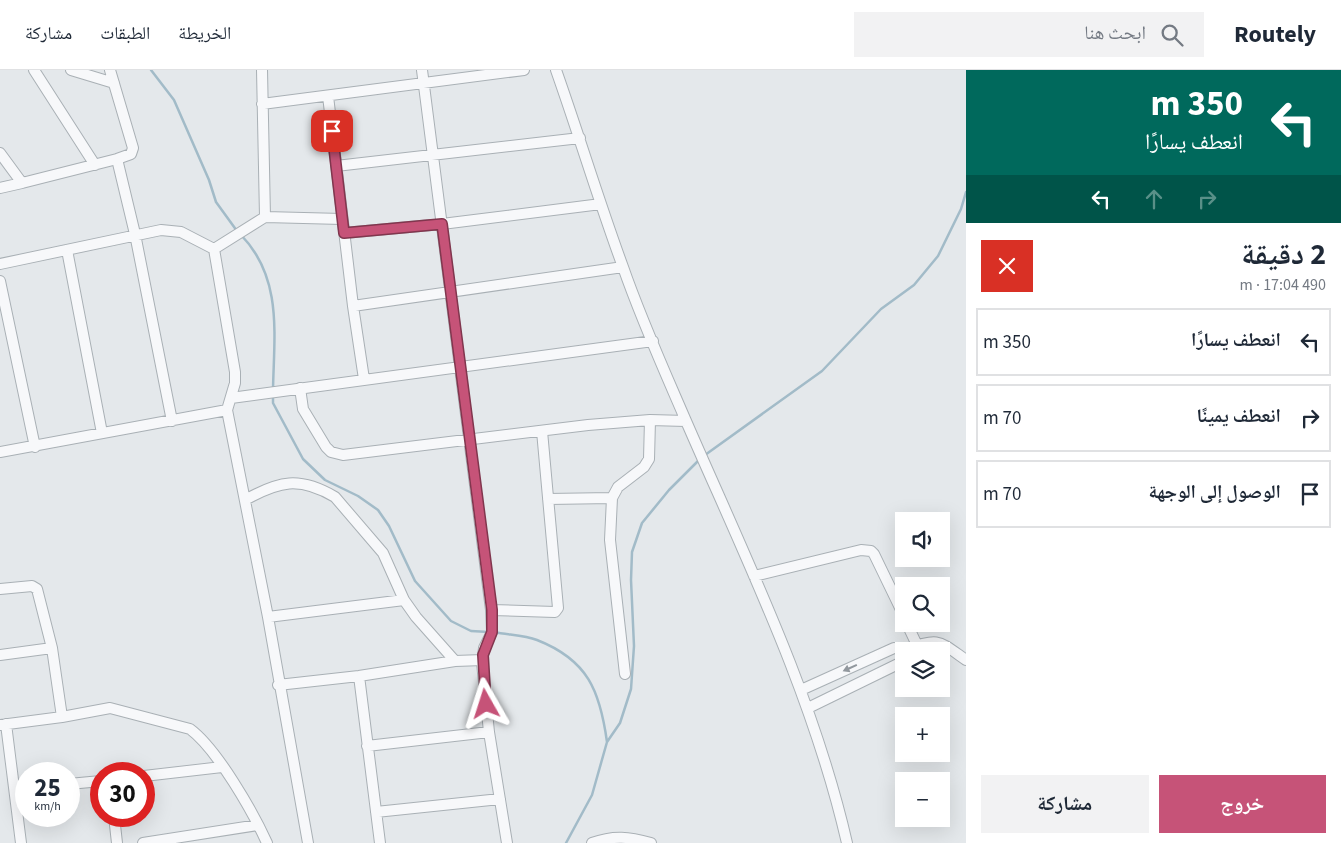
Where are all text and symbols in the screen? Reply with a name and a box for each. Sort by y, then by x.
search box [854,12,1204,57]
text: Routely [1234,17,1316,52]
text: ابحث هنا [1084,20,1146,47]
text: مشاركة [25,21,72,46]
text: الطبقات [100,21,150,46]
text: الخريطة [178,21,231,46]
icon: search [1158,21,1186,49]
text: 350 m [1151,79,1243,129]
icon: left [1261,90,1326,155]
pin [311,110,353,152]
icon: arrive [318,117,346,145]
text: انعطف يسارًا [1145,126,1243,158]
icon: left [1087,185,1115,213]
icon: ahead [1140,185,1168,213]
icon: right [1193,185,1221,213]
text: 2 دقيقة [1241,233,1326,276]
button: close [981,240,1033,292]
text: 490 m · 17:04 [1239,274,1326,296]
text: انعطف يسارًا [1191,327,1281,354]
icon: left [1296,328,1324,356]
text: 350 m [983,329,1031,356]
text: انعطف يمينًا [1197,403,1281,430]
icon: right [1296,404,1324,432]
text: 70 m [983,405,1021,432]
text: الوصول إلى الوجهة [1148,479,1281,506]
icon: arrive [1296,480,1324,508]
text: 70 m [983,481,1021,508]
map controls [895,512,950,827]
button: sound [895,512,950,567]
button: search [895,577,950,632]
button: layers [895,642,950,697]
one-way arrow [843,664,857,672]
position arrow [459,677,511,729]
button: + [895,707,950,762]
speed limit sign: 30 [90,762,155,827]
text: 25 [34,770,61,806]
button: − [895,772,950,827]
button: مشاركة [981,775,1149,833]
button: خروج [1159,775,1326,833]
text: km/h [34,798,61,815]

